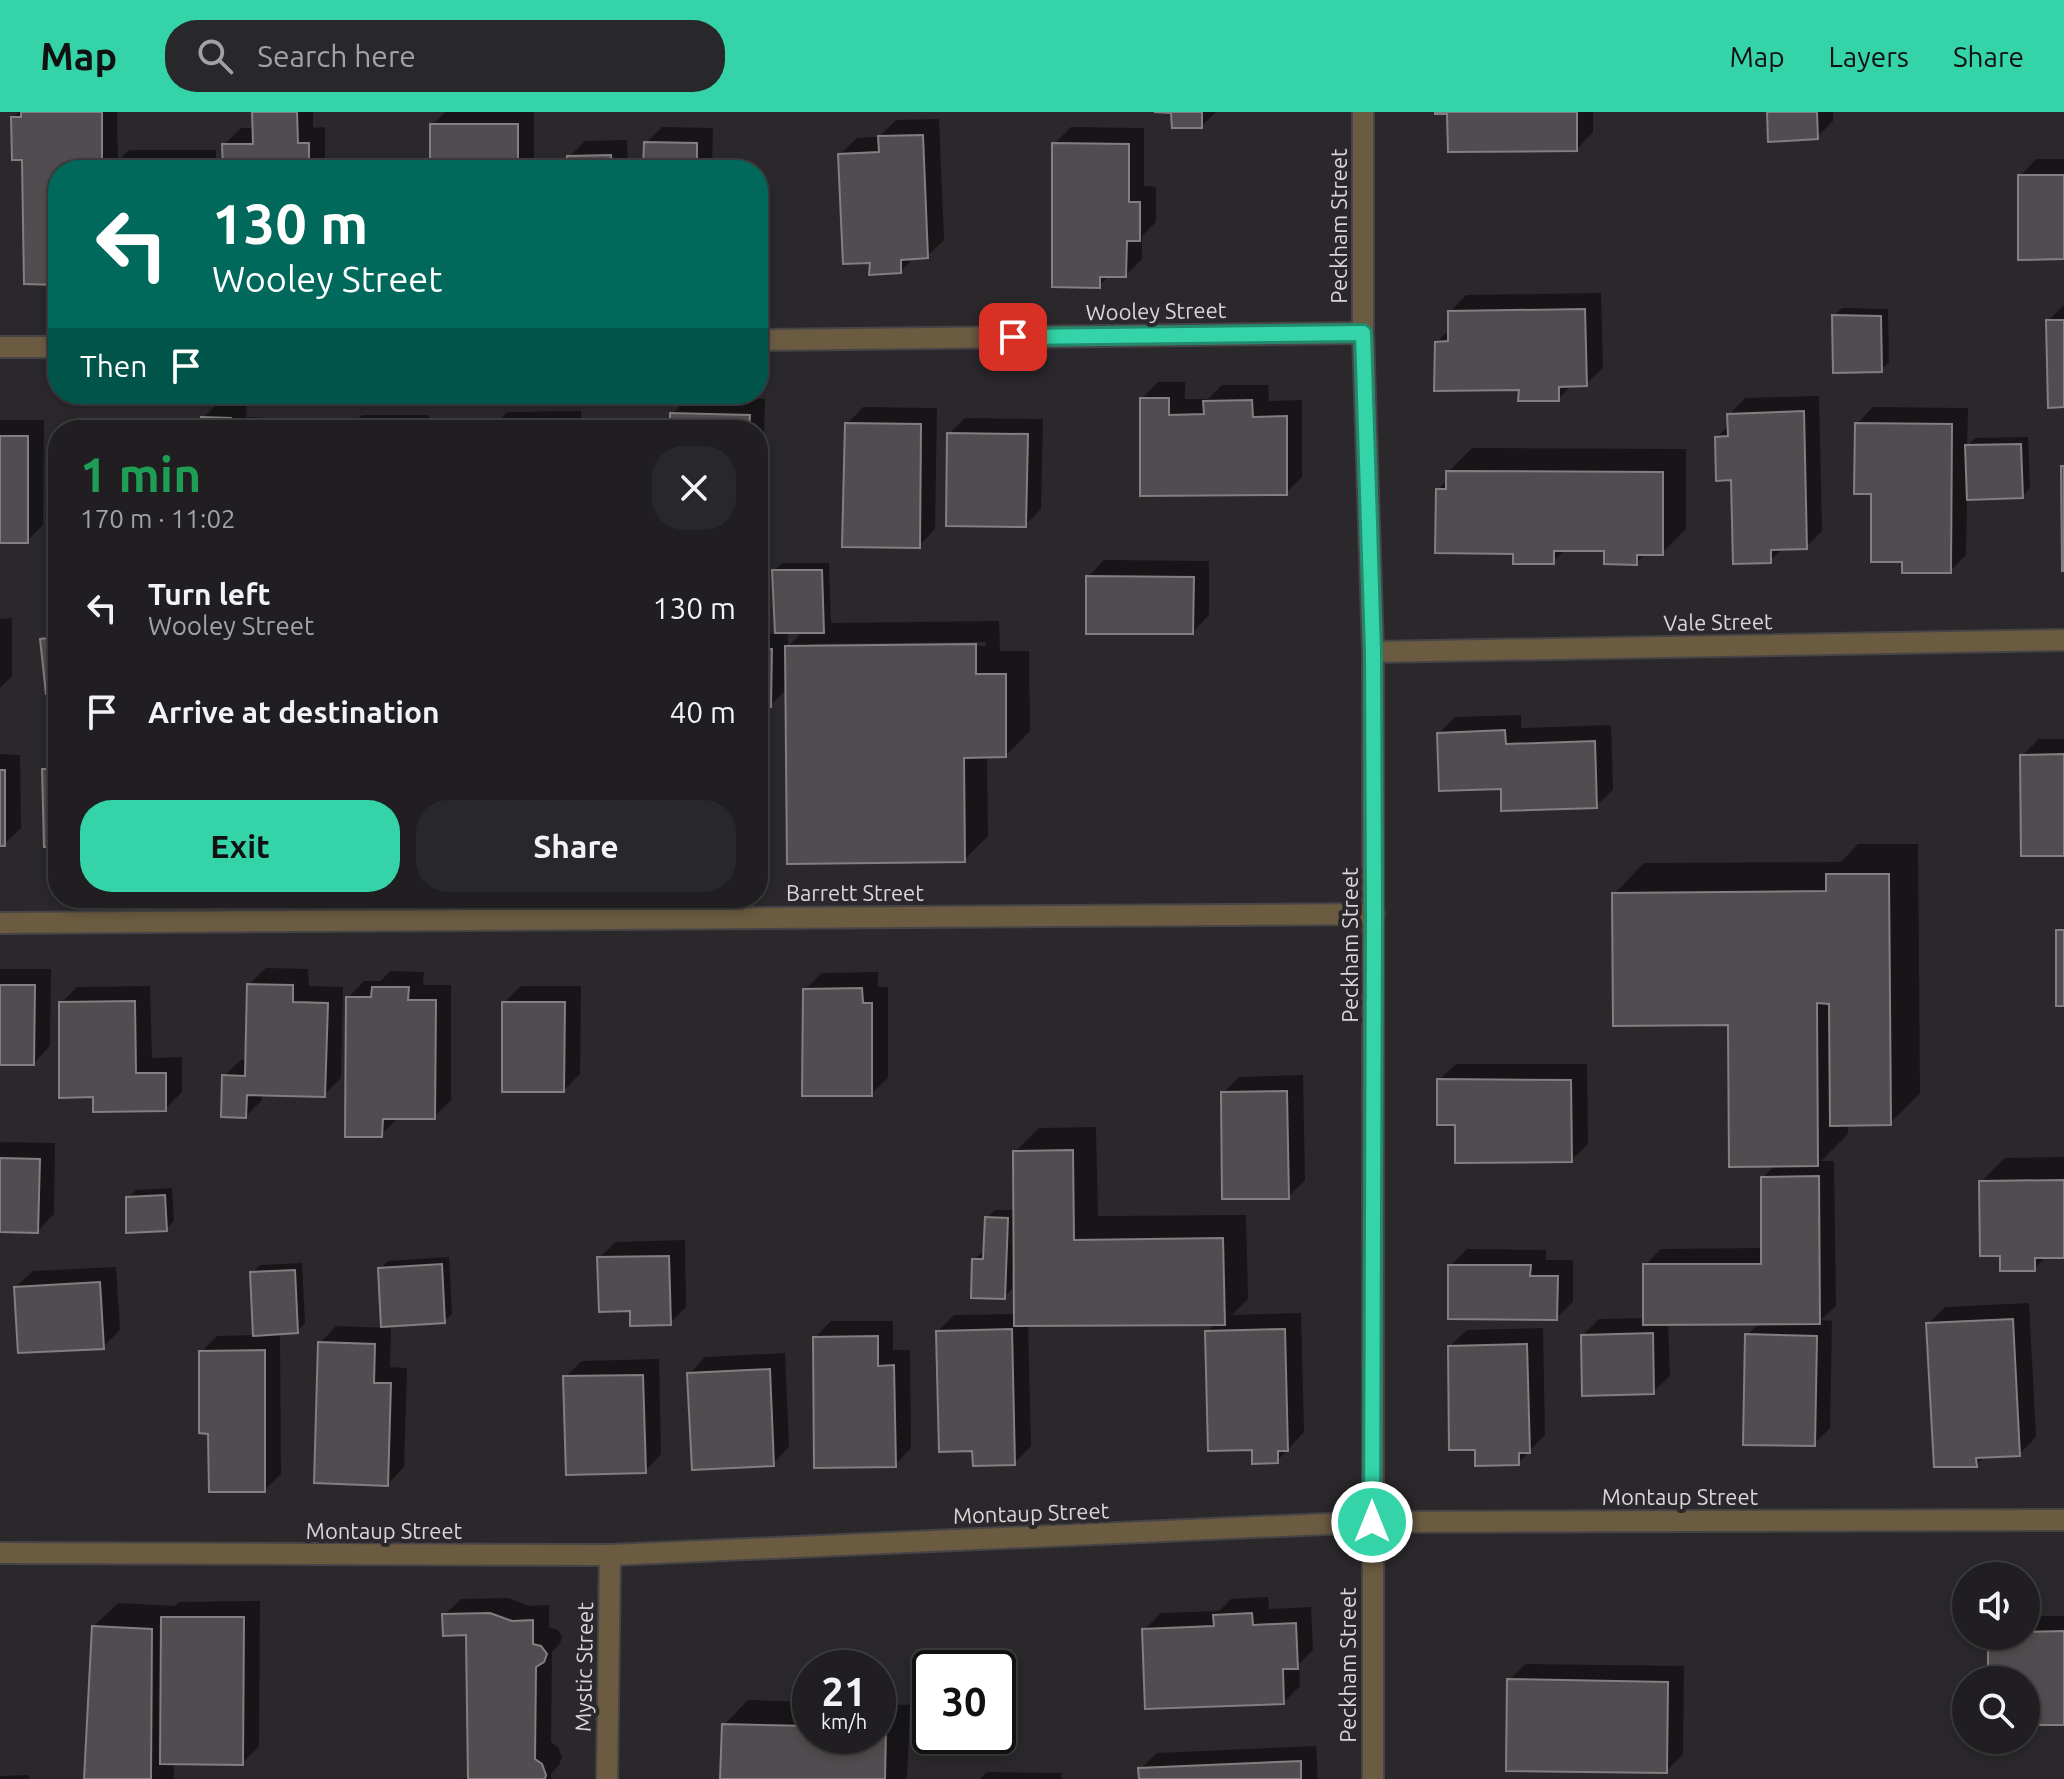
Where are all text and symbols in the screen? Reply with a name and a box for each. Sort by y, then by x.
search box [165,20,725,92]
icon: search [193,34,237,78]
text: Map [40,35,117,77]
text: Search here [257,39,416,73]
text: Map [1729,41,1785,72]
text: Layers [1829,41,1909,72]
text: Share [1953,41,2024,72]
street label: Peckham Street [1326,148,1351,304]
icon: left [80,192,184,296]
text: 130 m [212,192,368,255]
text: Wooley Street [212,258,442,299]
street label: Wooley Street [1085,297,1227,324]
pin [979,303,1047,371]
icon: arrive [991,315,1035,359]
icon: arrive [164,344,208,388]
text: Then [80,349,148,383]
button: close [652,446,736,530]
text: 1 min [80,447,201,501]
text: 170 m · 11:02 [80,504,236,533]
text: Turn left [148,577,270,611]
icon: left [80,586,124,630]
text: 130 m [652,591,736,625]
street label: Vale Street [1663,608,1773,635]
text: Wooley Street [148,611,314,640]
icon: arrive [80,690,124,734]
text: Arrive at destination [148,695,440,729]
text: 40 m [669,695,736,729]
button: Exit [80,800,400,892]
button: Share [416,800,736,892]
street label: Peckham Street [1337,867,1362,1023]
street label: Barrett Street [786,880,924,905]
position arrow [1330,1480,1414,1564]
street label: Montaup Street [1602,1484,1759,1509]
street label: Montaup Street [952,1497,1110,1528]
street label: Montaup Street [306,1518,463,1543]
map controls [1952,1562,2040,1754]
button: sound [1952,1562,2040,1650]
street label: Peckham Street [1335,1587,1360,1743]
street label: Mystic Street [570,1601,597,1732]
speed limit sign: 30 [912,1650,1016,1754]
button: search [1952,1666,2040,1754]
text: 21 [821,1669,867,1714]
text: km/h [821,1710,867,1733]

